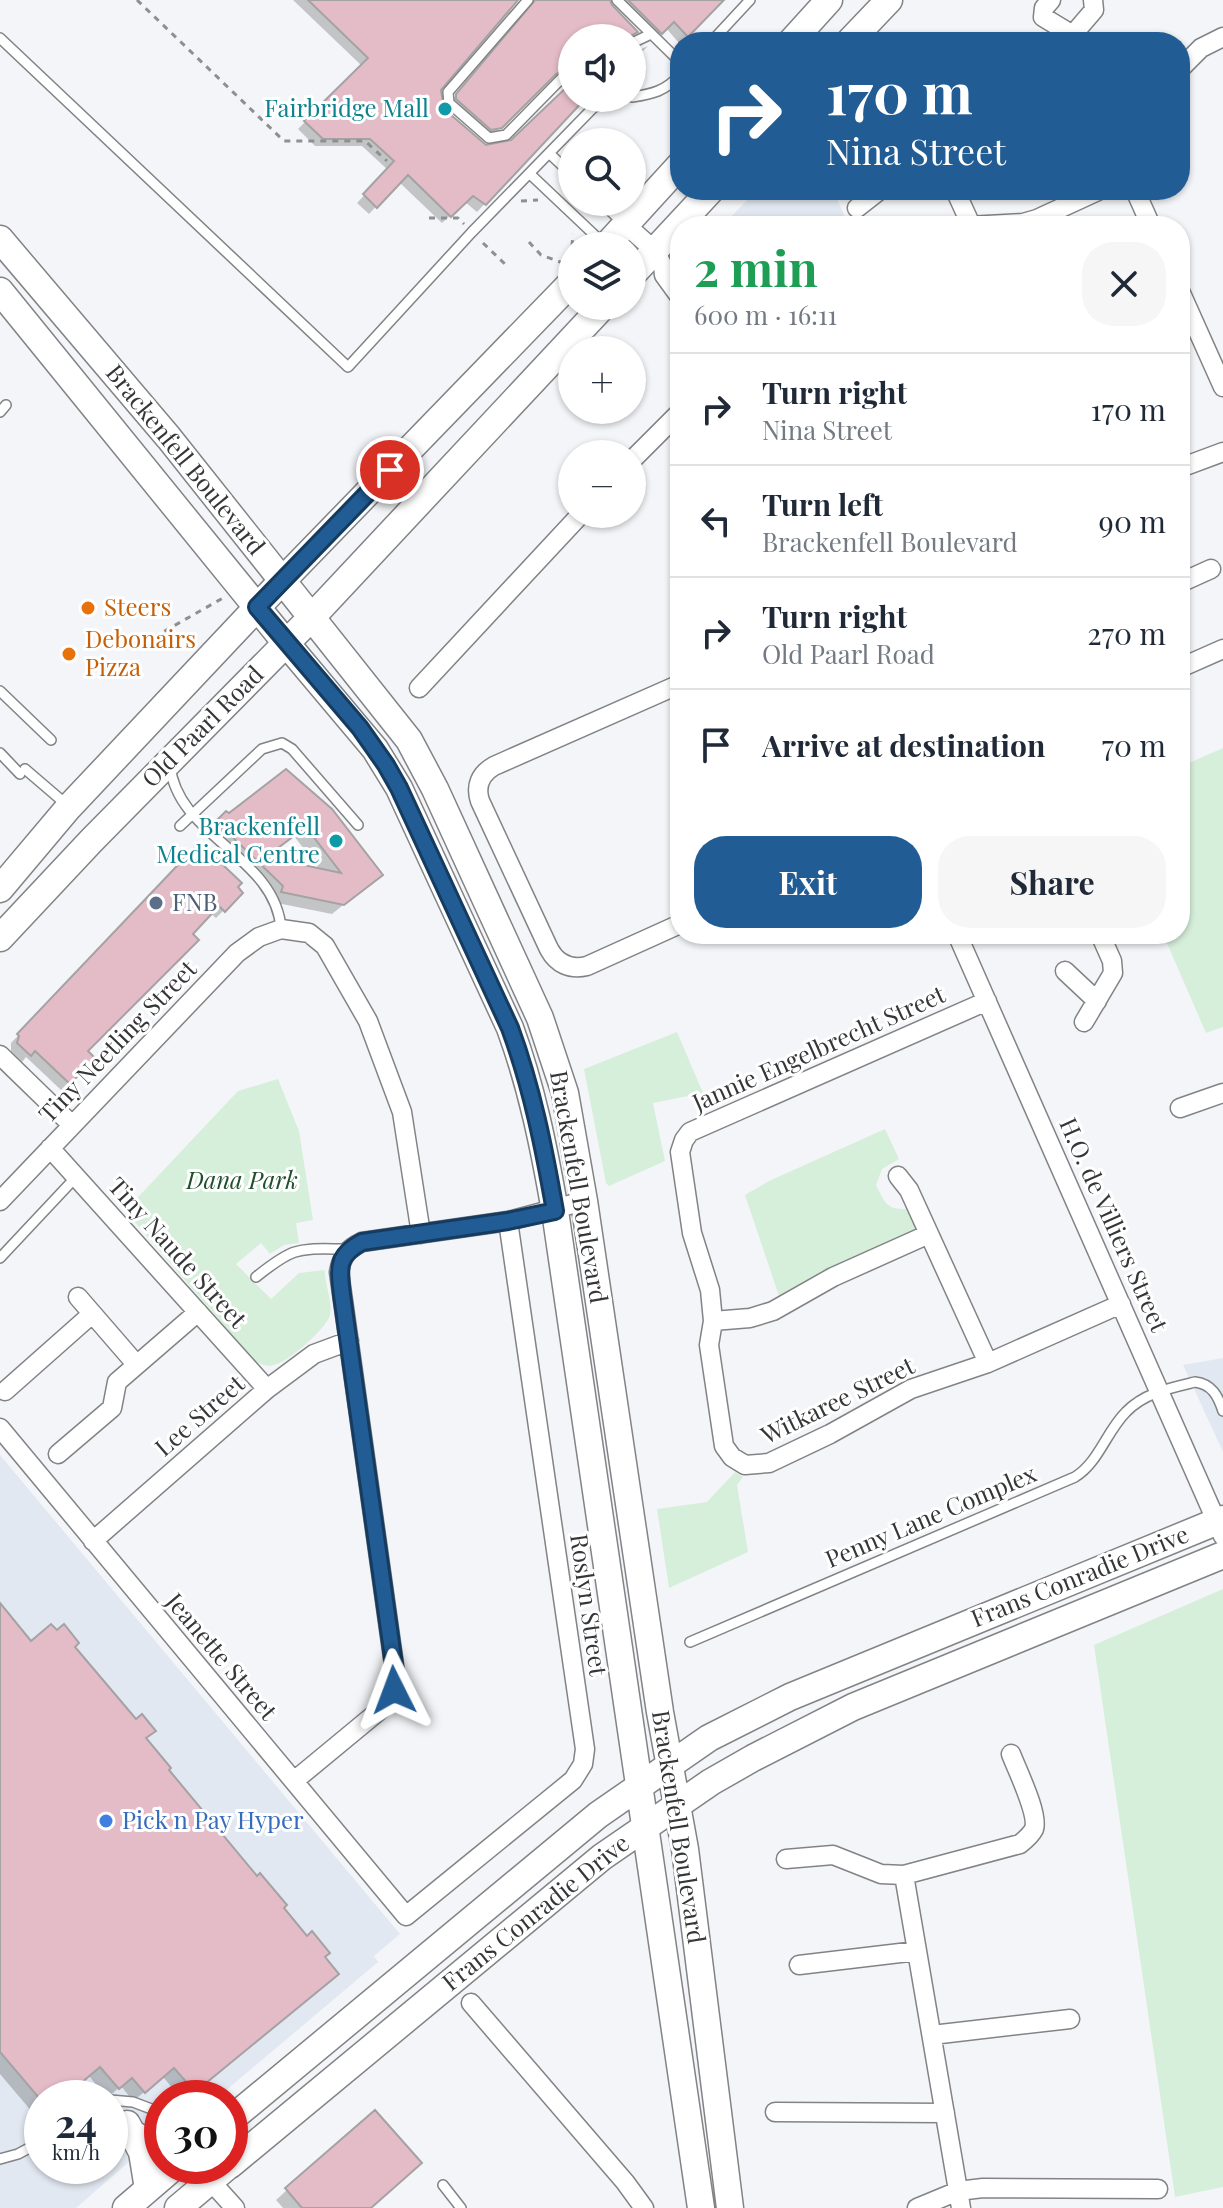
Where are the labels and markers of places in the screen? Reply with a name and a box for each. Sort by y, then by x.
place label: Fairbridge Mall [264,91,429,123]
marker: Fairbridge Mall [436,100,454,118]
pin [356,436,424,504]
place label: Steers [104,590,171,622]
marker: Steers [79,599,97,617]
place label: Debonairs Pizza [85,622,196,682]
marker: Debonairs Pizza [60,645,78,663]
place label: Brackenfell Medical Centre [156,809,320,869]
marker: Brackenfell Medical Centre [327,832,345,850]
place label: FNB [172,885,218,917]
marker: FNB [147,894,165,912]
place label: Pick n Pay Hyper [122,1803,304,1835]
marker: Pick n Pay Hyper [97,1812,115,1830]

